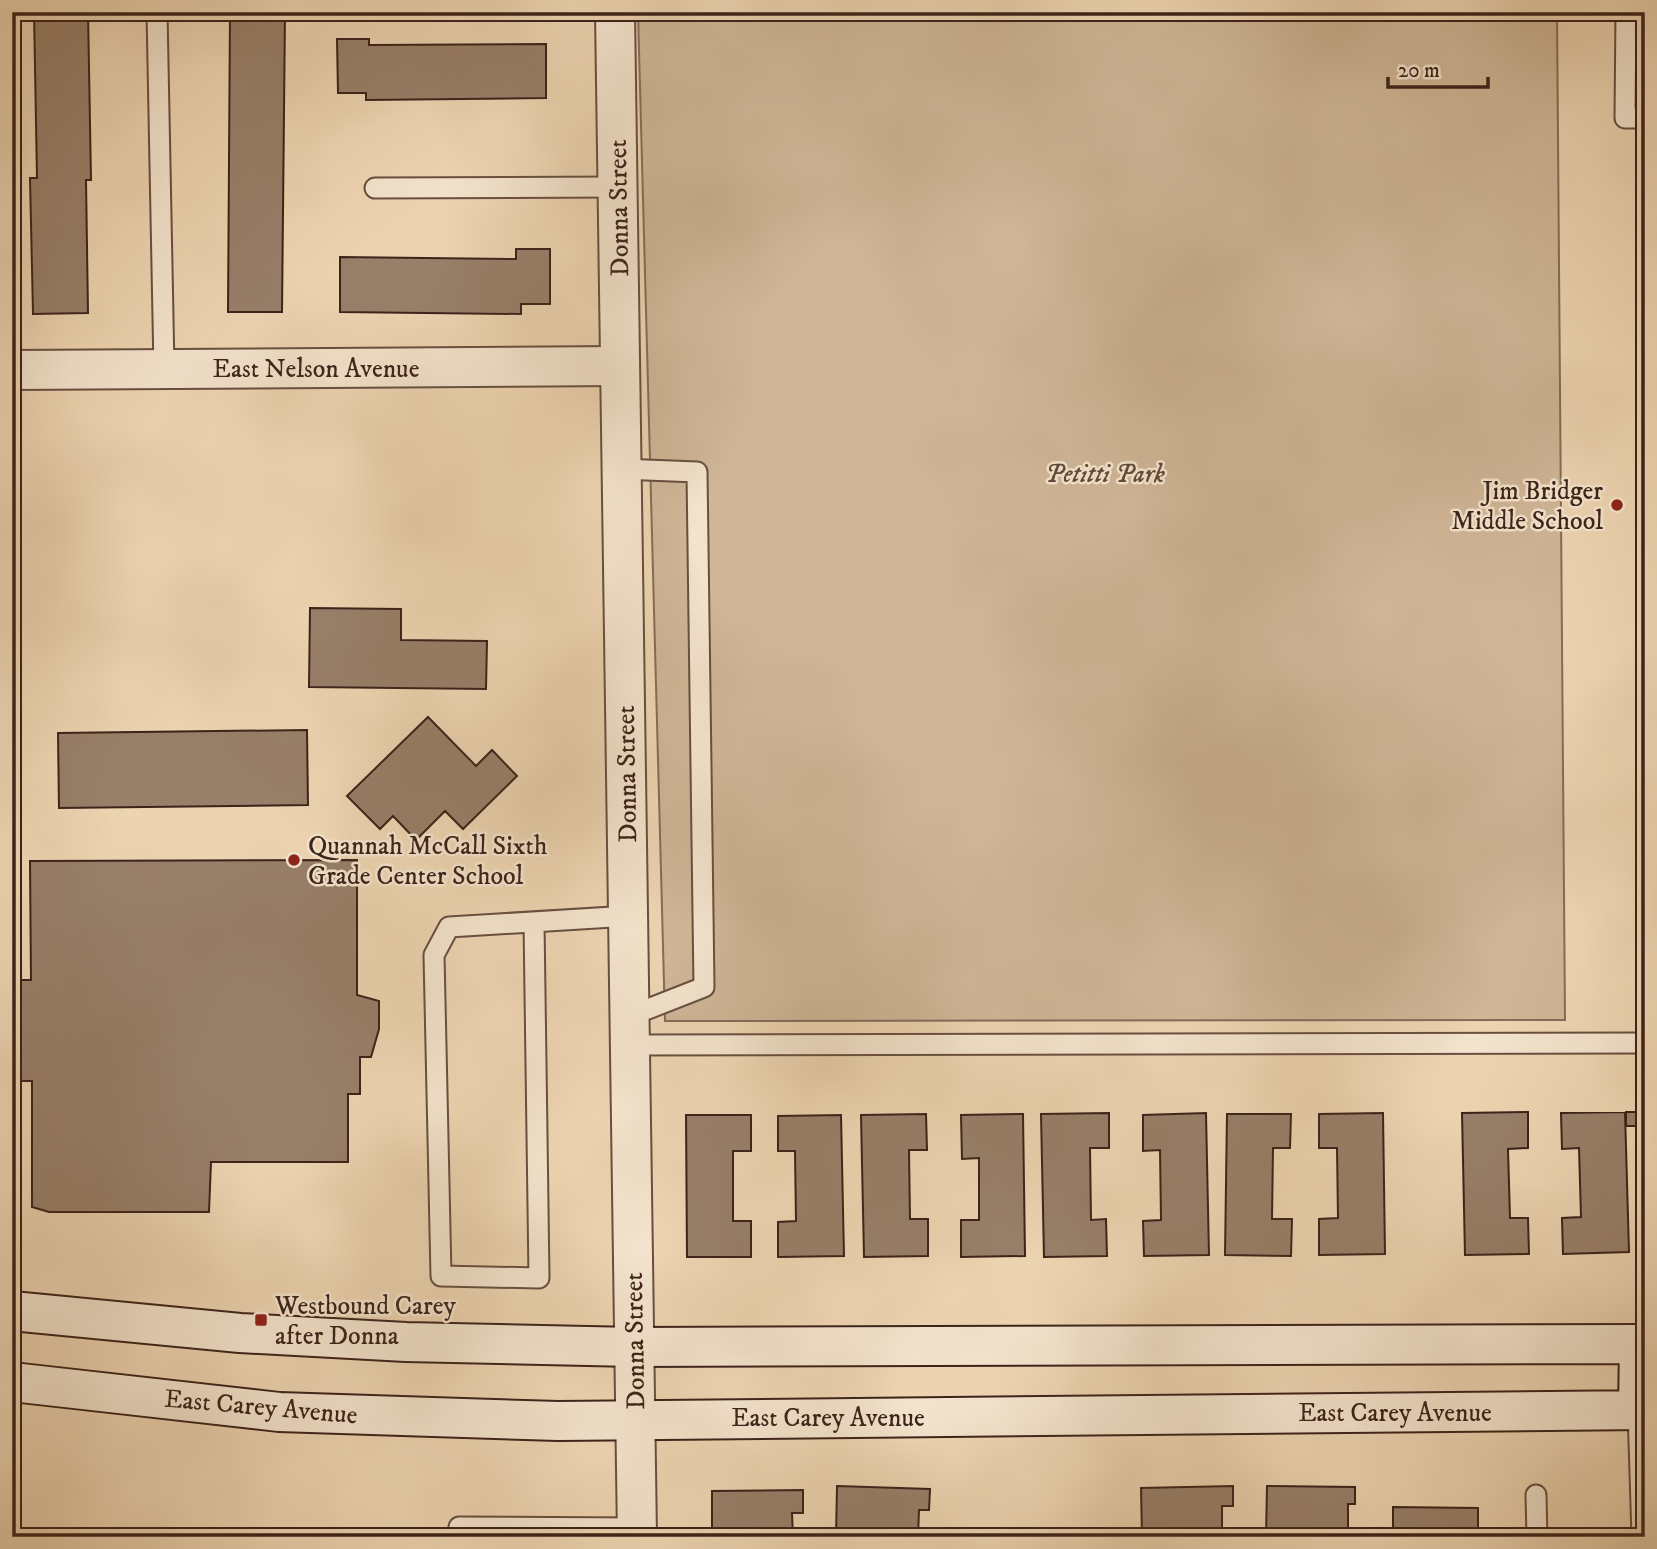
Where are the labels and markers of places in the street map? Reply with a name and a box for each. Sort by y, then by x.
place label: Jim Bridger Middle School [1451,475,1603,538]
marker: Jim Bridger Middle School [1609,497,1625,513]
place label: Quannah McCall Sixth Grade Center School [308,830,548,893]
marker: Quannah McCall Sixth Grade Center School [286,852,302,868]
place label: Westbound Carey after Donna [274,1290,457,1353]
marker: Westbound Carey after Donna [253,1312,269,1328]

